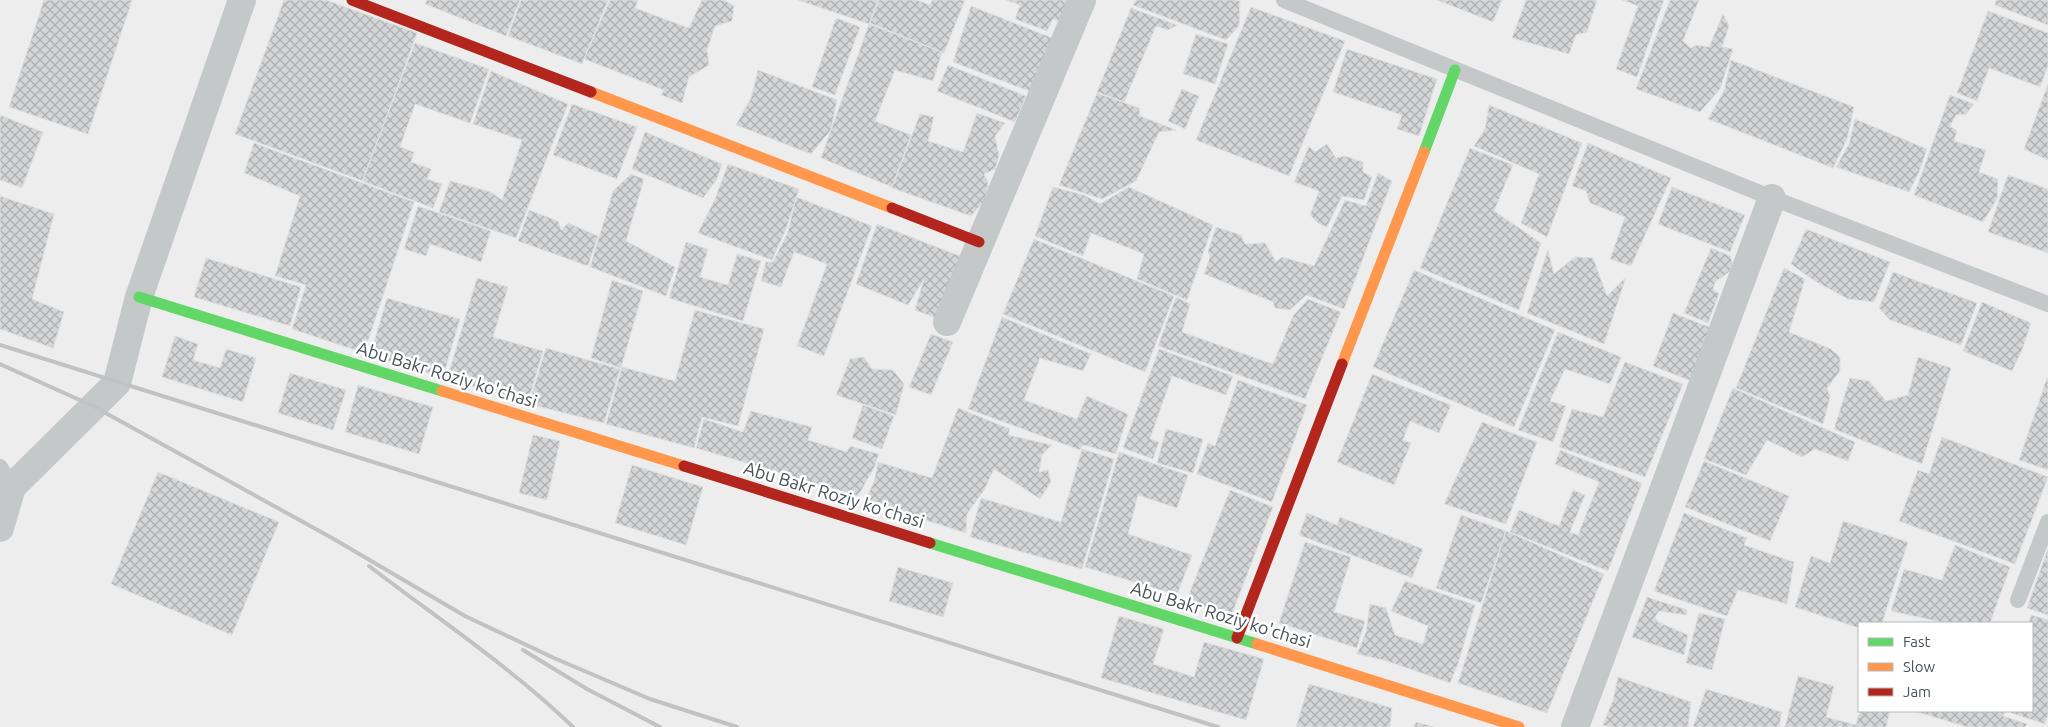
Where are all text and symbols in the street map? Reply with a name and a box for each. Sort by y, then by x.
street label: Abu Bakr Roziy ko'chasi [355,337,540,411]
street label: Abu Bakr Roziy ko'chasi [742,457,927,531]
street label: Abu Bakr Roziy ko'chasi [1129,577,1314,651]
legend [1858,622,2033,712]
text: Fast [1903,633,1931,650]
text: Slow [1903,658,1936,675]
text: Jam [1903,683,1931,700]

